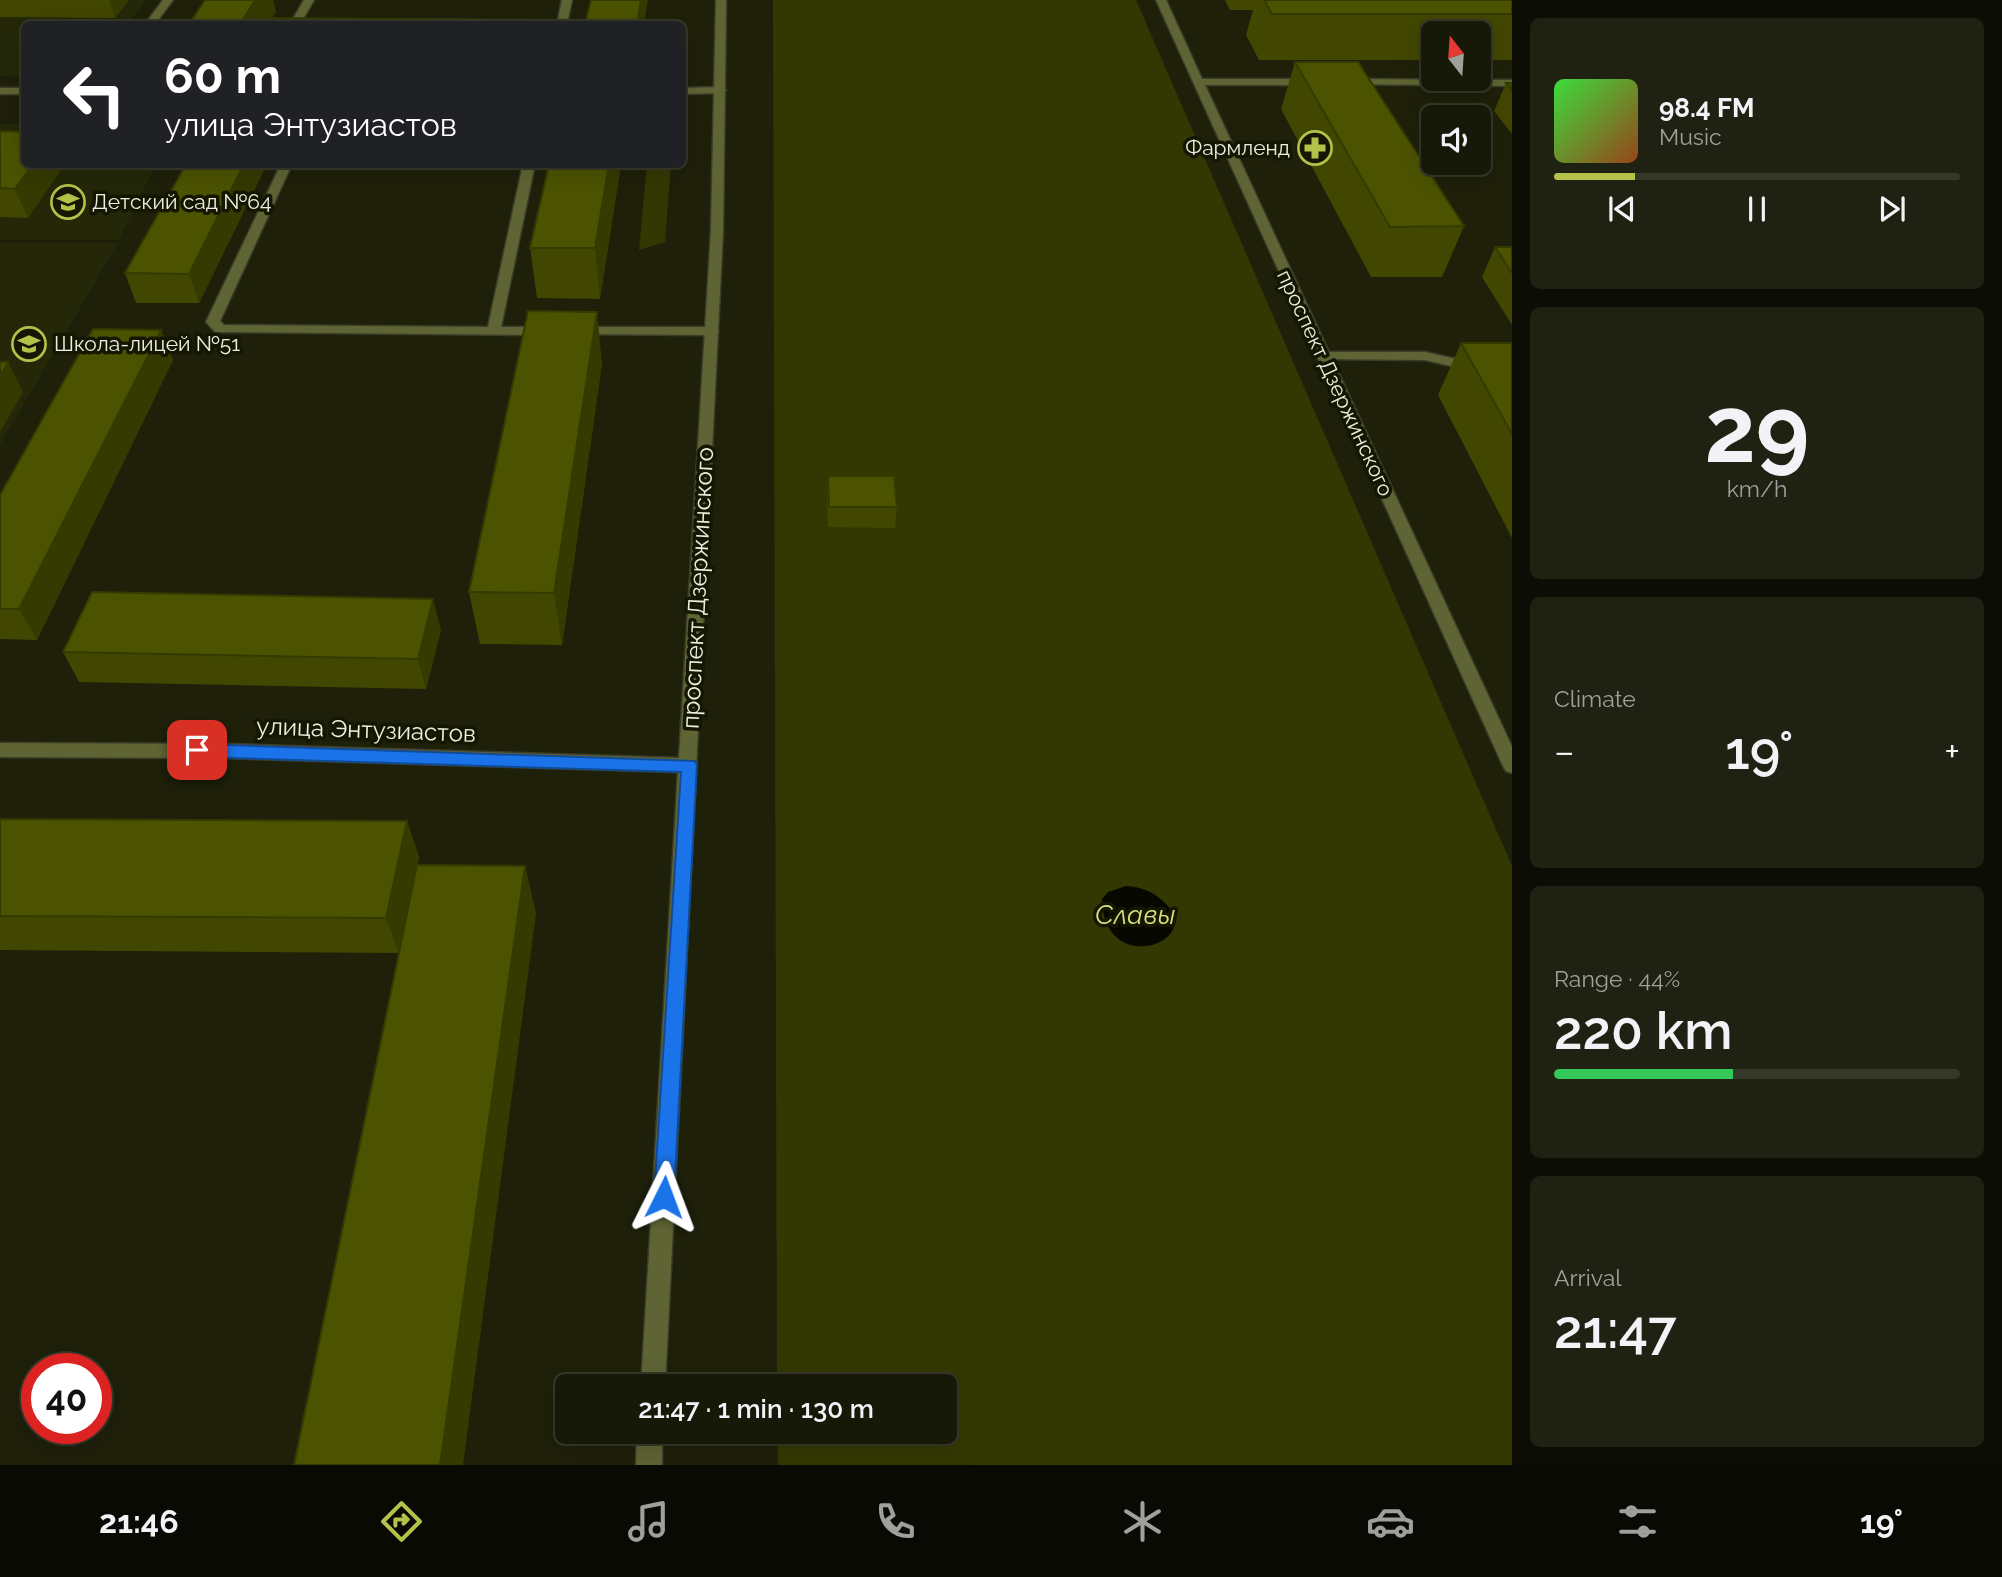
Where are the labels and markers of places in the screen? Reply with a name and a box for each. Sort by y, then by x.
pharmacy icon: Фармленд [1296,129,1334,167]
place label: Фармленд [1185,135,1290,160]
school or university icon: Детский сад №64 [49,183,87,221]
place label: Детский сад №64 [92,189,271,214]
school or university icon: Школа-лицей №51 [10,325,48,363]
place label: Школа-лицей №51 [54,331,240,356]
pin [167,720,227,780]

